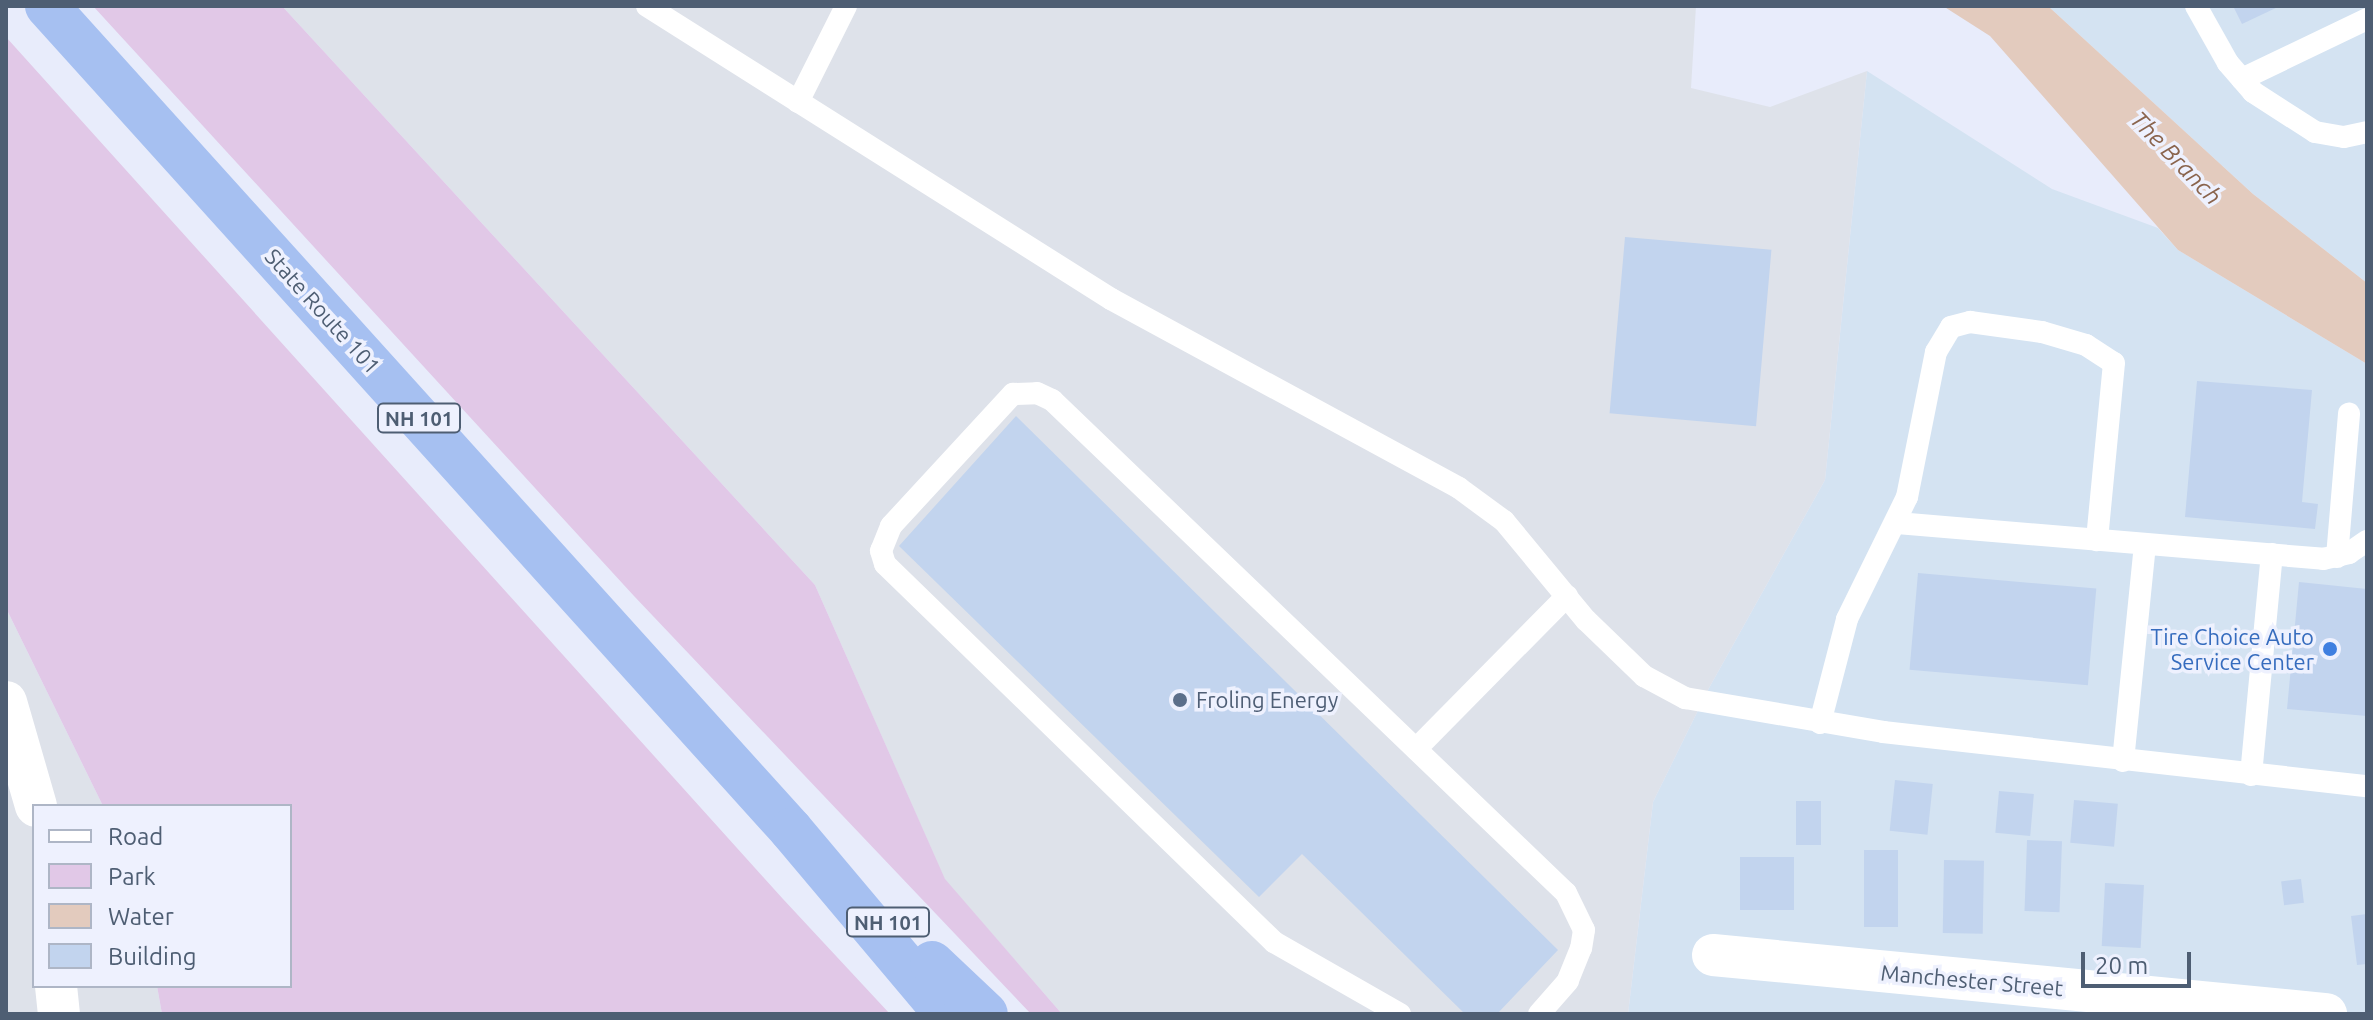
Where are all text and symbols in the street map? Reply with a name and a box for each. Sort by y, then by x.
water label: The Branch [2124,105,2228,211]
street label: State Route 101 [260,243,386,379]
road number: NH 101 [377,402,461,434]
place label: Tire Choice Auto Service Center [2150,623,2314,674]
marker: Tire Choice Auto Service Center [2321,640,2339,658]
place label: Froling Energy [1196,687,1338,713]
marker: Froling Energy [1171,691,1189,709]
legend [32,804,292,988]
text: Road [108,823,163,850]
text: Park [108,863,156,890]
text: Water [108,903,174,930]
road number: NH 101 [846,906,930,938]
scale bar [2085,936,2195,986]
text: Building [108,943,196,970]
text: 20 m [2095,952,2148,979]
street label: Manchester Street [1880,959,2064,1001]

